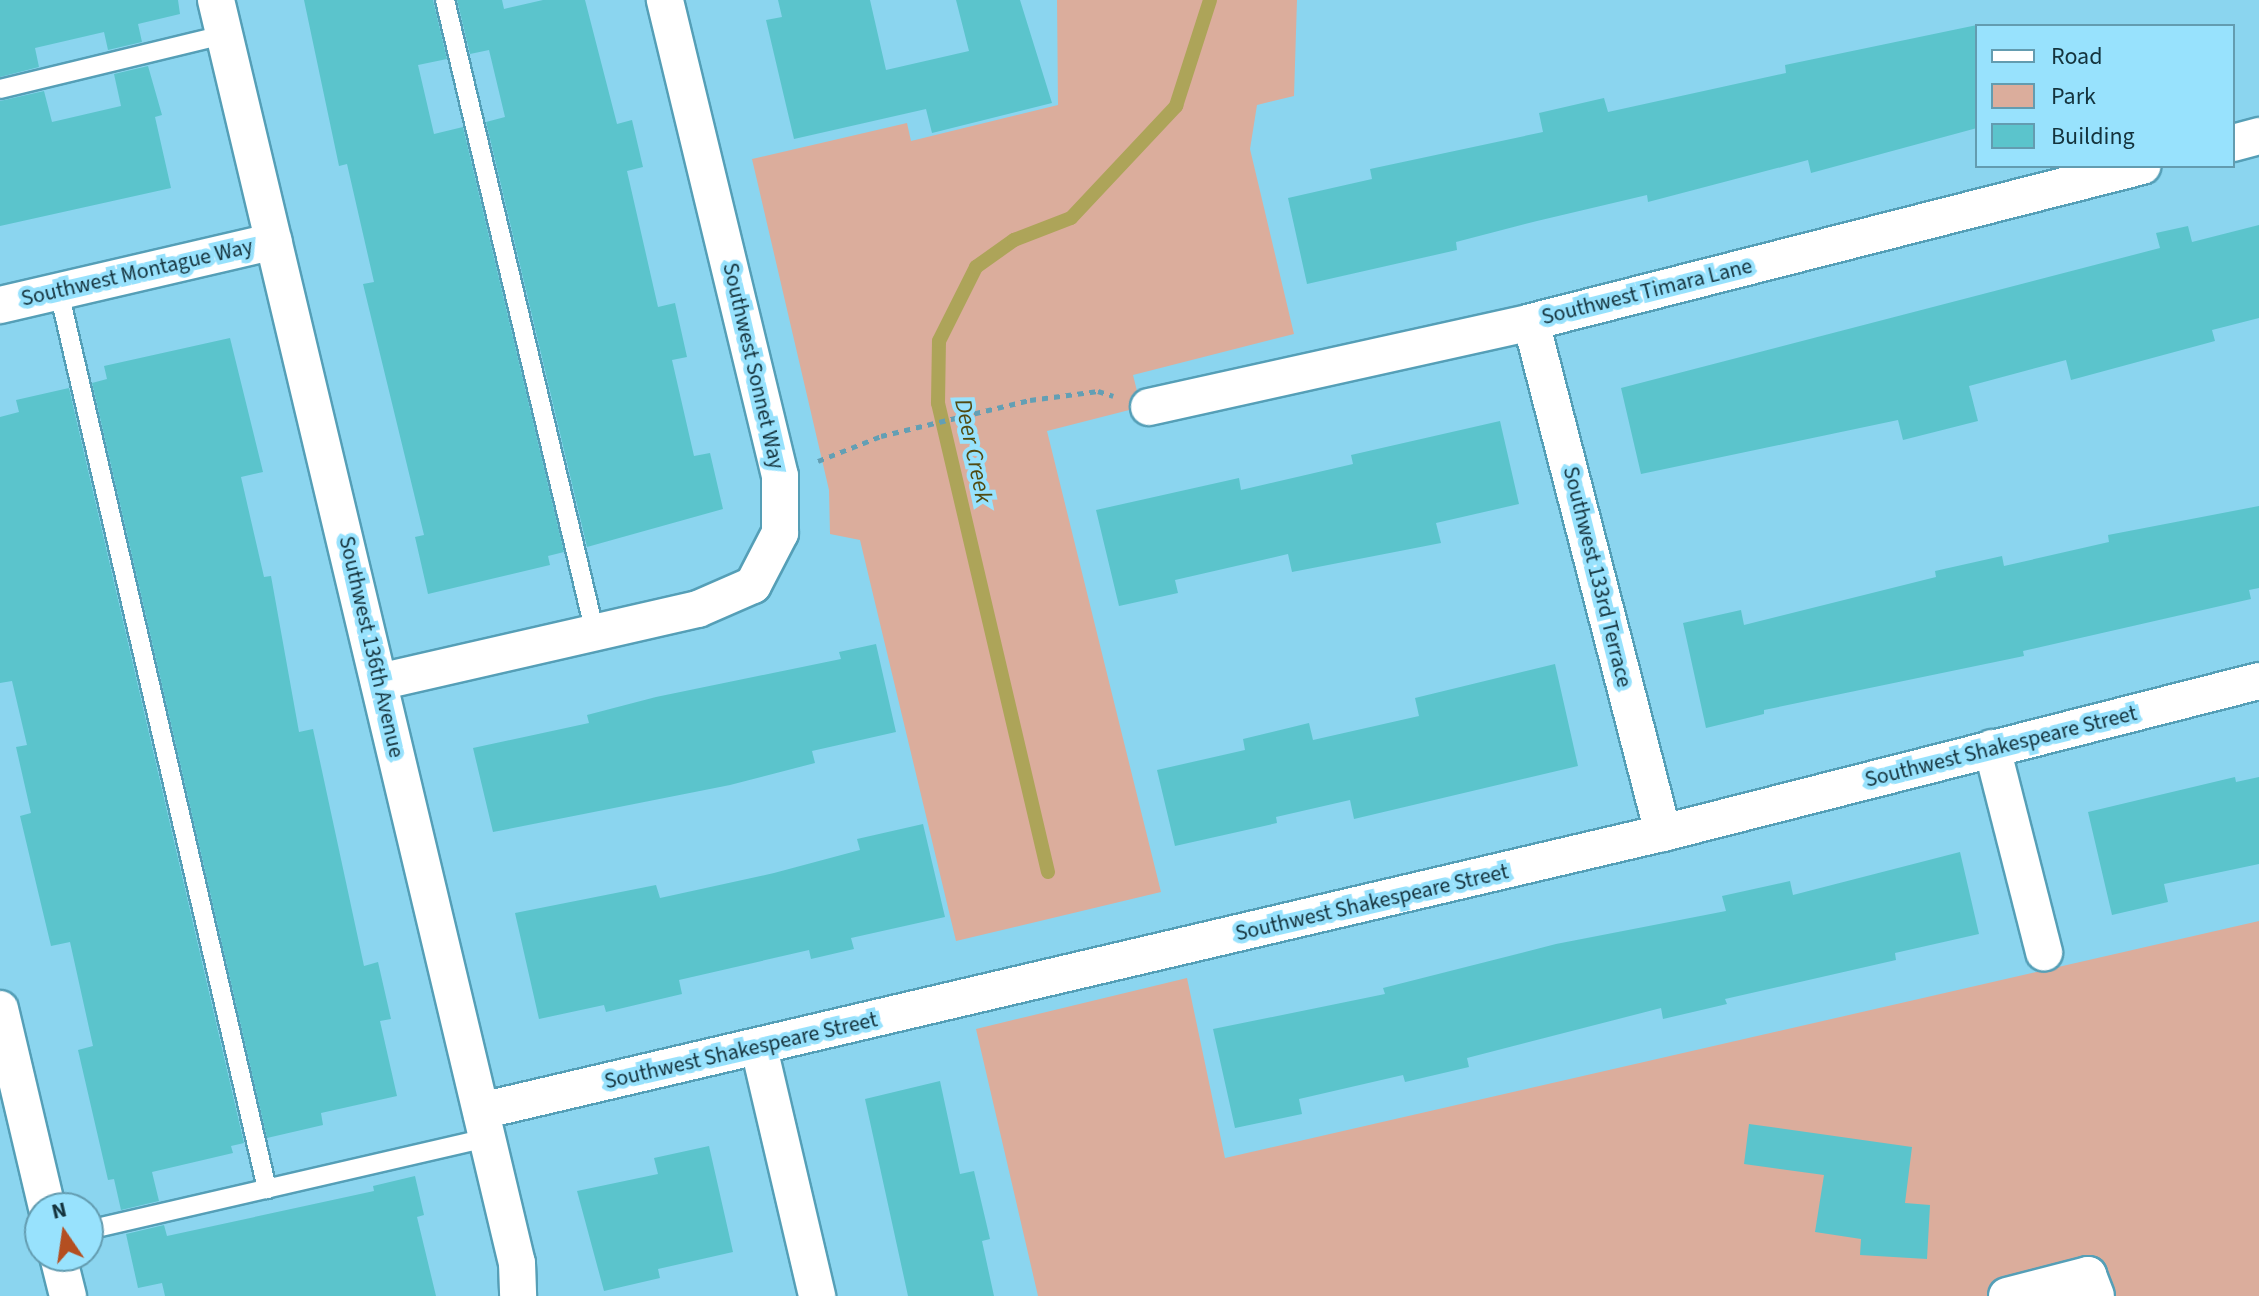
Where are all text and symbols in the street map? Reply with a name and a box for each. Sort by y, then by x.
legend [1975,24,2235,168]
text: Road [2051,39,2103,74]
text: Park [2051,79,2096,114]
text: Building [2051,119,2135,154]
street label: Southwest Montague Way [19,233,255,313]
street label: Southwest Timara Lane [1539,253,1755,331]
street label: Southwest Sonnet Way [716,260,790,472]
water label: Deer Creek [948,396,998,506]
street label: Southwest 133rd Terrace [1557,464,1637,690]
street label: Southwest 136th Avenue [333,534,409,760]
street label: Southwest Shakespeare Street [1862,700,2140,794]
street label: Southwest Shakespeare Street [1233,859,1511,947]
street label: Southwest Shakespeare Street [602,1007,880,1095]
north arrow [24,1192,104,1272]
text: N [48,1193,70,1228]

